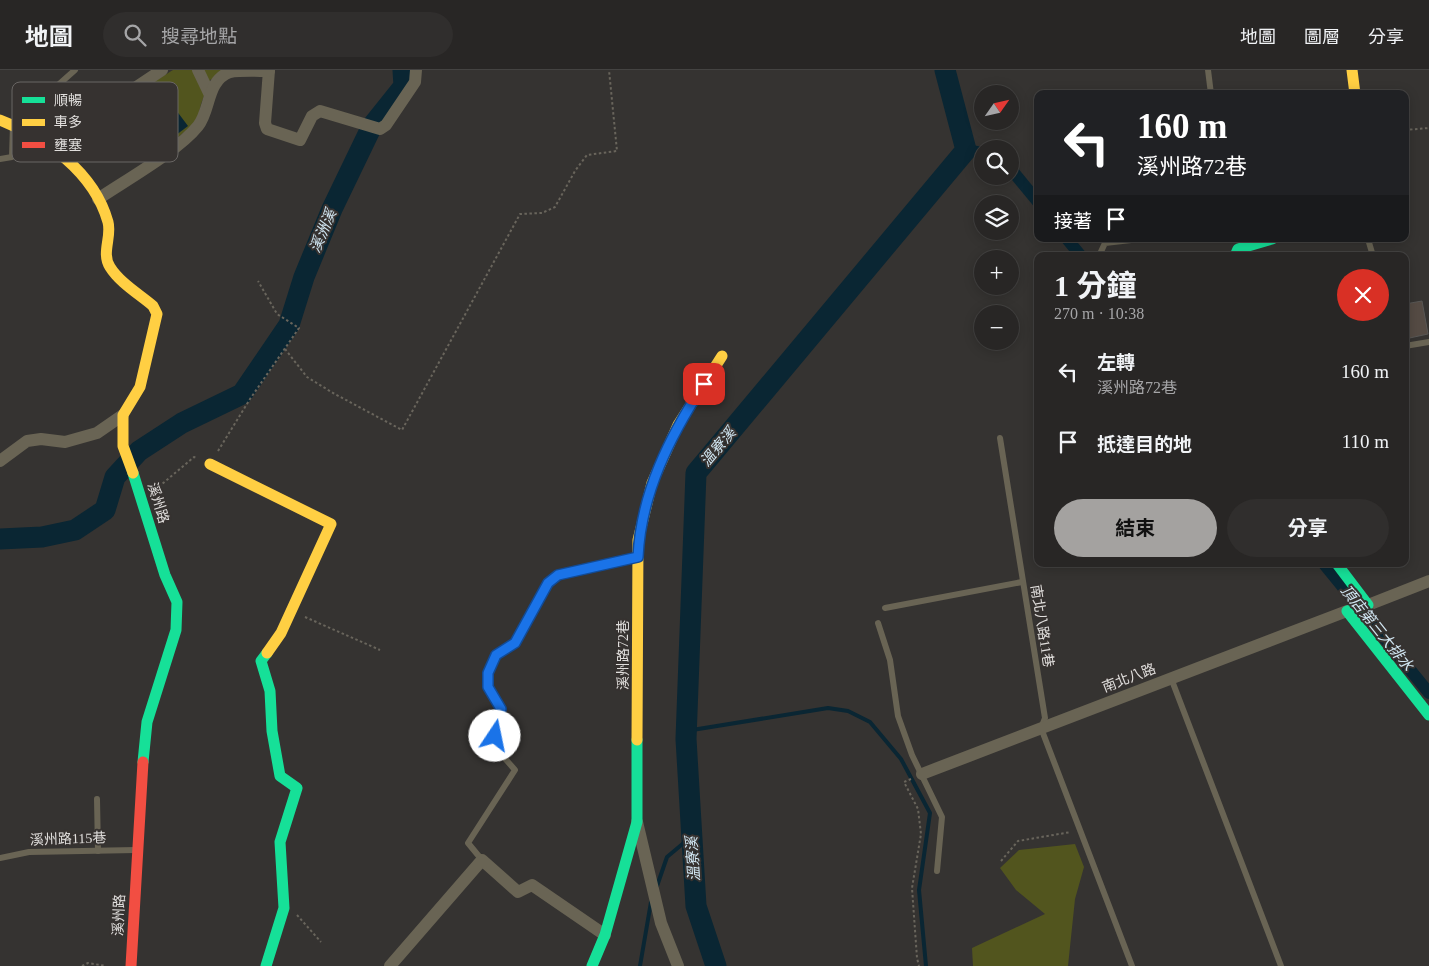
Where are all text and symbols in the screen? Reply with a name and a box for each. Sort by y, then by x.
search box [103,12,453,57]
icon: search [121,21,149,49]
text: 地圖 [25,24,73,50]
text: 搜尋地點 [161,26,237,47]
text: 地圖 [1240,27,1276,47]
text: 圖層 [1304,27,1340,47]
text: 分享 [1368,27,1404,47]
legend [12,82,178,162]
north arrow [974,85,1019,130]
map controls [974,85,1019,350]
text: 順暢 [54,93,82,108]
text: 160 m [1137,107,1227,146]
icon: left [1054,110,1119,175]
text: 車多 [54,115,82,130]
text: 壅塞 [54,137,82,153]
button: search [974,140,1019,185]
text: 溪州路72巷 [1137,154,1247,179]
button: layers [974,195,1019,240]
water label: 溪洲溪 [307,205,340,255]
icon: arrive [1102,205,1130,233]
text: 接著 [1054,211,1092,232]
button: + [974,250,1019,295]
text: 1 分鐘 [1054,269,1137,302]
button: close [1337,269,1389,321]
button: − [974,305,1019,350]
text: 270 m · 10:38 [1054,305,1144,322]
text: 左轉 [1097,352,1135,373]
icon: left [1054,358,1082,386]
text: 160 m [1341,361,1389,382]
pin [683,363,725,405]
icon: arrive [690,370,718,398]
text: 溪州路72巷 [1097,379,1177,396]
water label: 溫寮溪 [697,423,740,469]
icon: arrive [1054,428,1082,456]
text: 110 m [1342,431,1389,452]
text: 抵達目的地 [1097,434,1192,455]
street label: 溪州路 [145,480,172,525]
button: 結束 [1054,499,1217,557]
button: 分享 [1227,499,1389,557]
water label: 頂店第三大排水 [1338,582,1417,675]
street label: 南北八路11巷 [1028,583,1057,668]
street label: 溪州路72巷 [615,620,631,690]
street label: 南北八路 [1100,660,1158,695]
position arrow [468,709,520,761]
street label: 溪州路115巷 [29,829,106,848]
water label: 溫寮溪 [683,834,703,882]
street label: 溪州路 [109,894,128,936]

